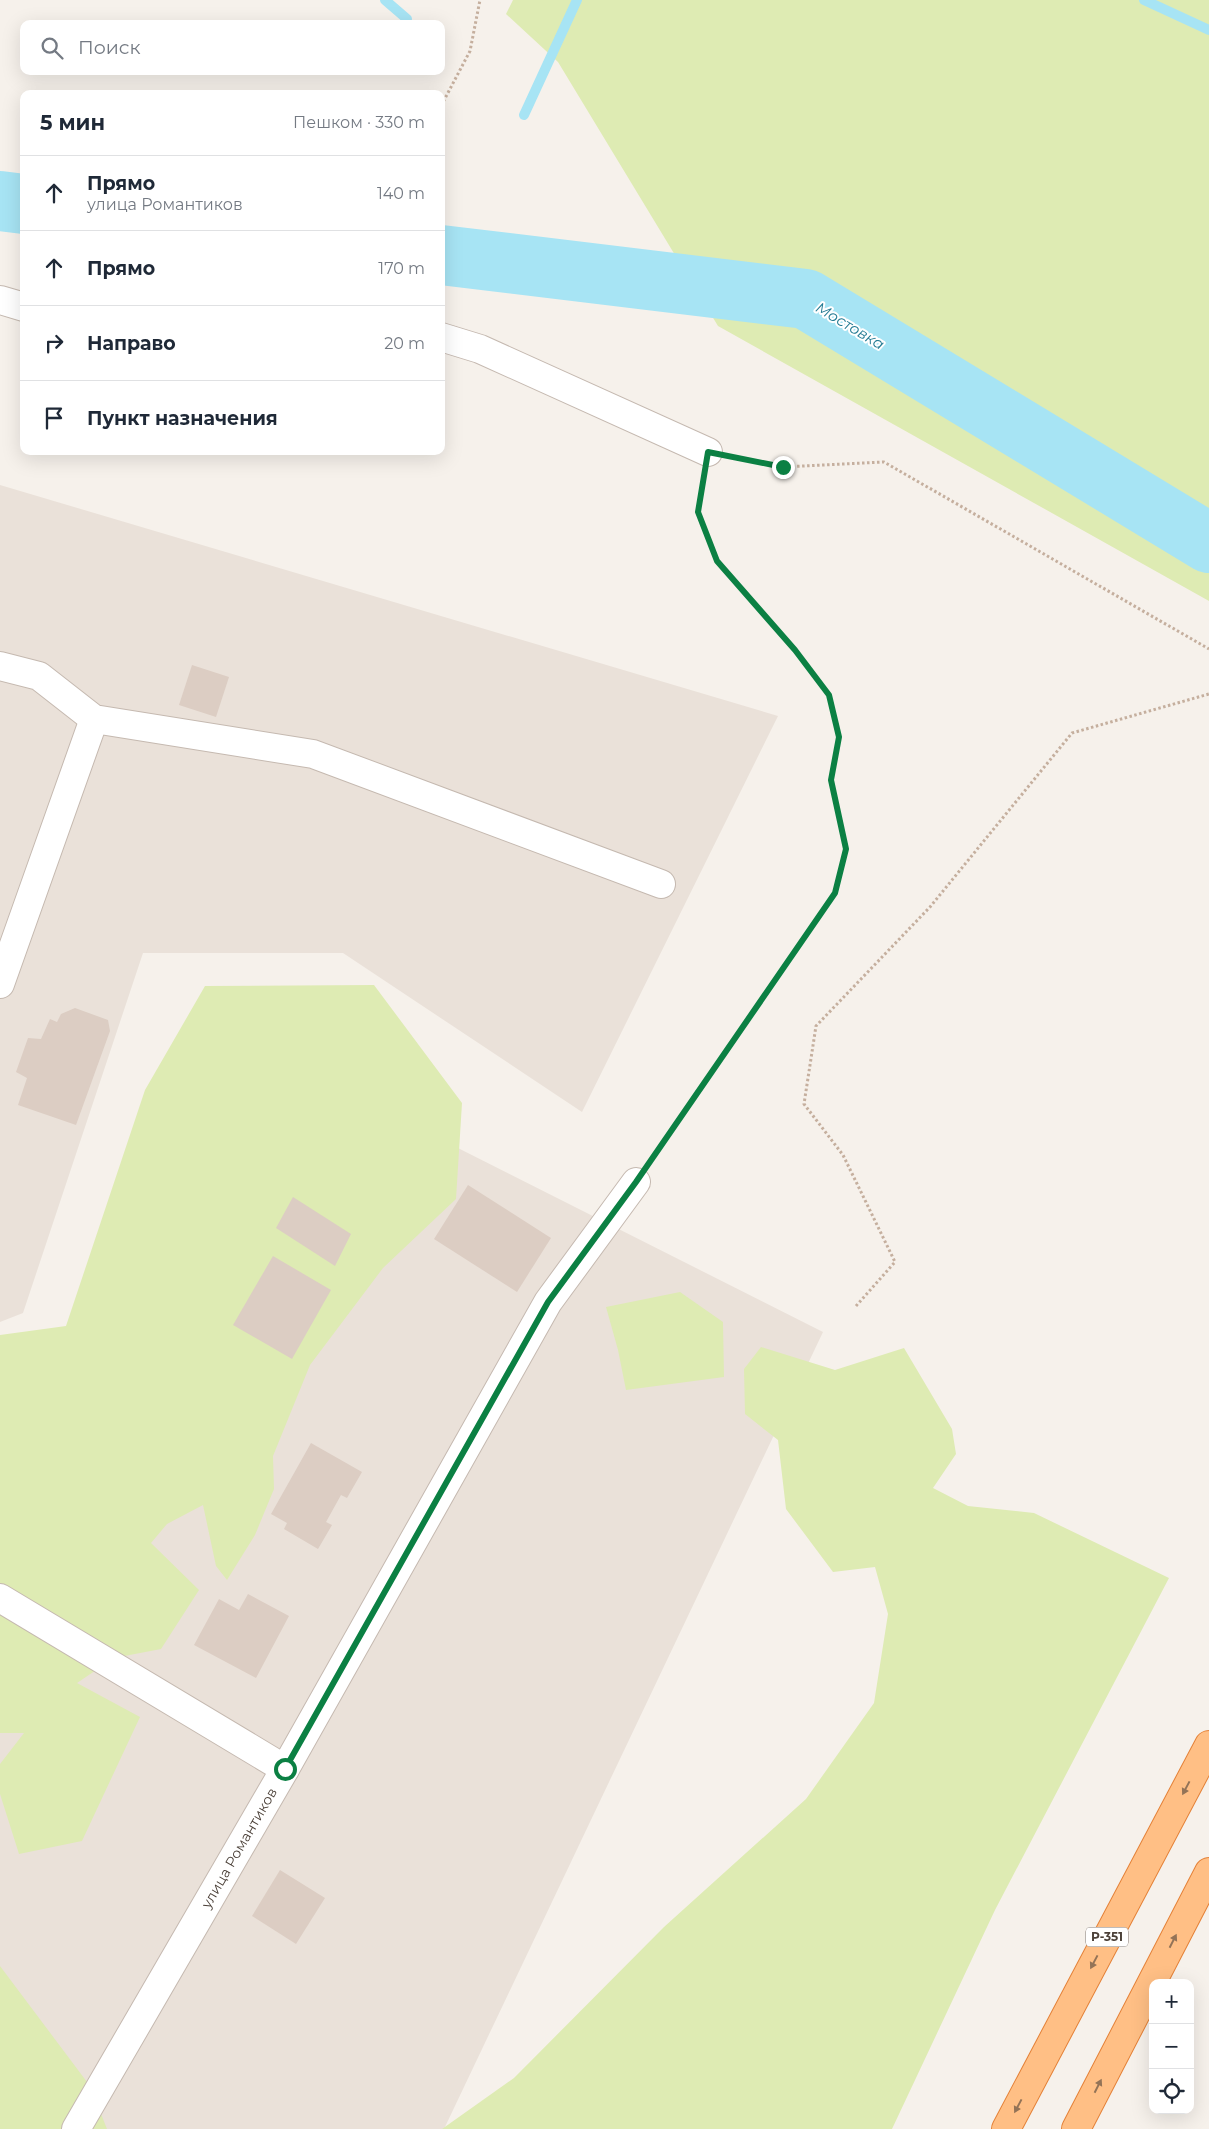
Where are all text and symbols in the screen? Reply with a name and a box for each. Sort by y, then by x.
search box [20,20,445,75]
icon: search [38,34,66,62]
text: Поиск [78,36,141,59]
text: 5 мин [40,110,105,135]
text: Пешком · 330 m [293,113,425,132]
text: Прямо [87,172,155,195]
icon: ahead [40,179,68,207]
text: 140 m [377,184,425,203]
text: улица Романтиков [87,195,243,214]
icon: ahead [40,254,68,282]
text: Прямо [87,257,155,280]
text: 170 m [378,259,425,278]
water label: Мостовка [812,298,888,354]
icon: right [40,329,68,357]
text: Направо [87,332,176,355]
text: 20 m [384,334,425,353]
icon: arrive [40,404,68,432]
text: Пункт назначения [87,407,278,430]
route end [772,456,795,479]
route start [274,1758,297,1781]
one-way arrow [1182,1780,1190,1795]
street label: улица Романтиков [197,1784,281,1912]
road number: Р-351 [1086,1928,1128,1946]
one-way arrow [1169,1934,1177,1949]
one-way arrow [1090,1955,1098,1970]
map controls [1149,1979,1194,2114]
button: + [1149,1979,1194,2024]
button: − [1149,2024,1194,2069]
button: locate [1149,2069,1194,2114]
one-way arrow [1094,2078,1102,2093]
one-way arrow [1014,2099,1022,2113]

